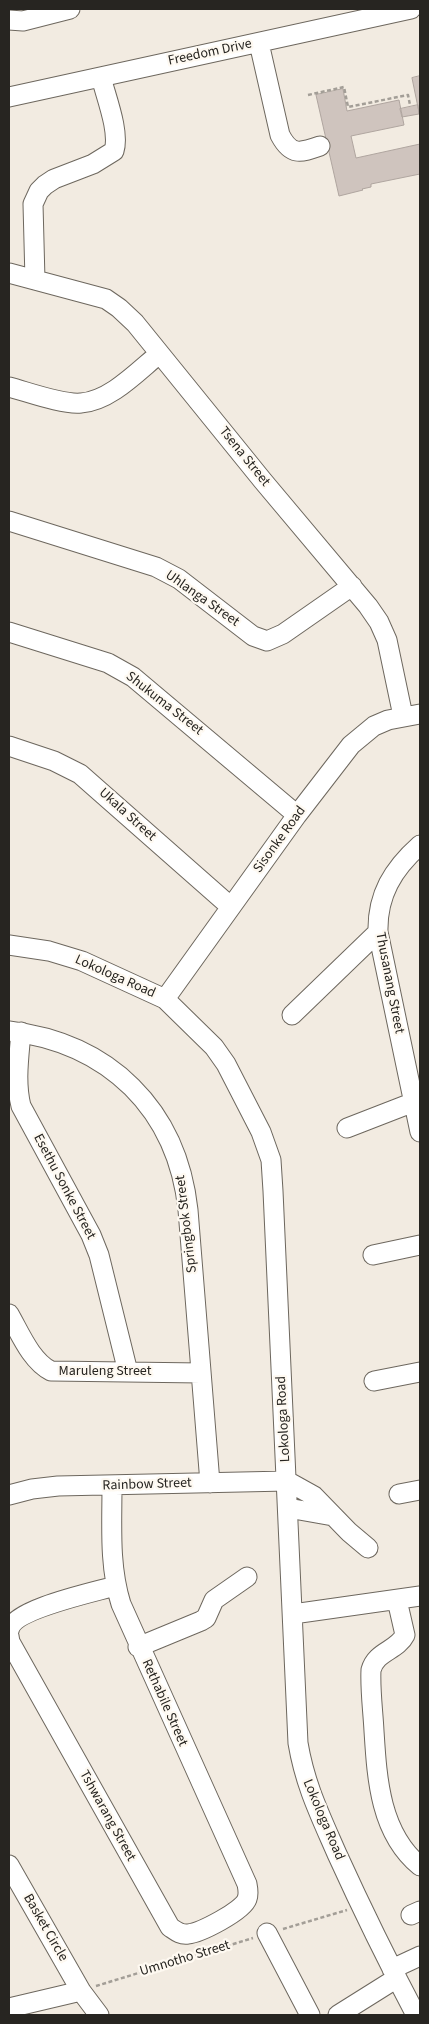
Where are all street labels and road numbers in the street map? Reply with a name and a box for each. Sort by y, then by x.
street label: Freedom Drive [167,36,253,70]
street label: Tsena Street [215,424,273,490]
street label: Uhlanga Street [162,567,242,631]
street label: Shukuma Street [122,669,206,739]
street label: Ukala Street [95,785,159,845]
street label: Sisonke Road [250,803,310,877]
street label: Thusanang Street [371,931,407,1035]
street label: Lokologa Road [72,952,158,1002]
street label: Esethu Sonke Street [29,1131,99,1243]
street label: Springbok Street [173,1174,201,1274]
street label: Maruleng Street [59,1364,151,1380]
street label: Lokologa Road [273,1375,295,1463]
street label: Rainbow Street [102,1475,192,1495]
street label: Rethabile Street [137,1657,191,1749]
street label: Tshwarang Street [75,1768,139,1864]
street label: Lokologa Road [298,1777,348,1863]
street label: Basket Circle [19,1891,71,1965]
street label: Umnotho Street [138,1937,232,1981]

